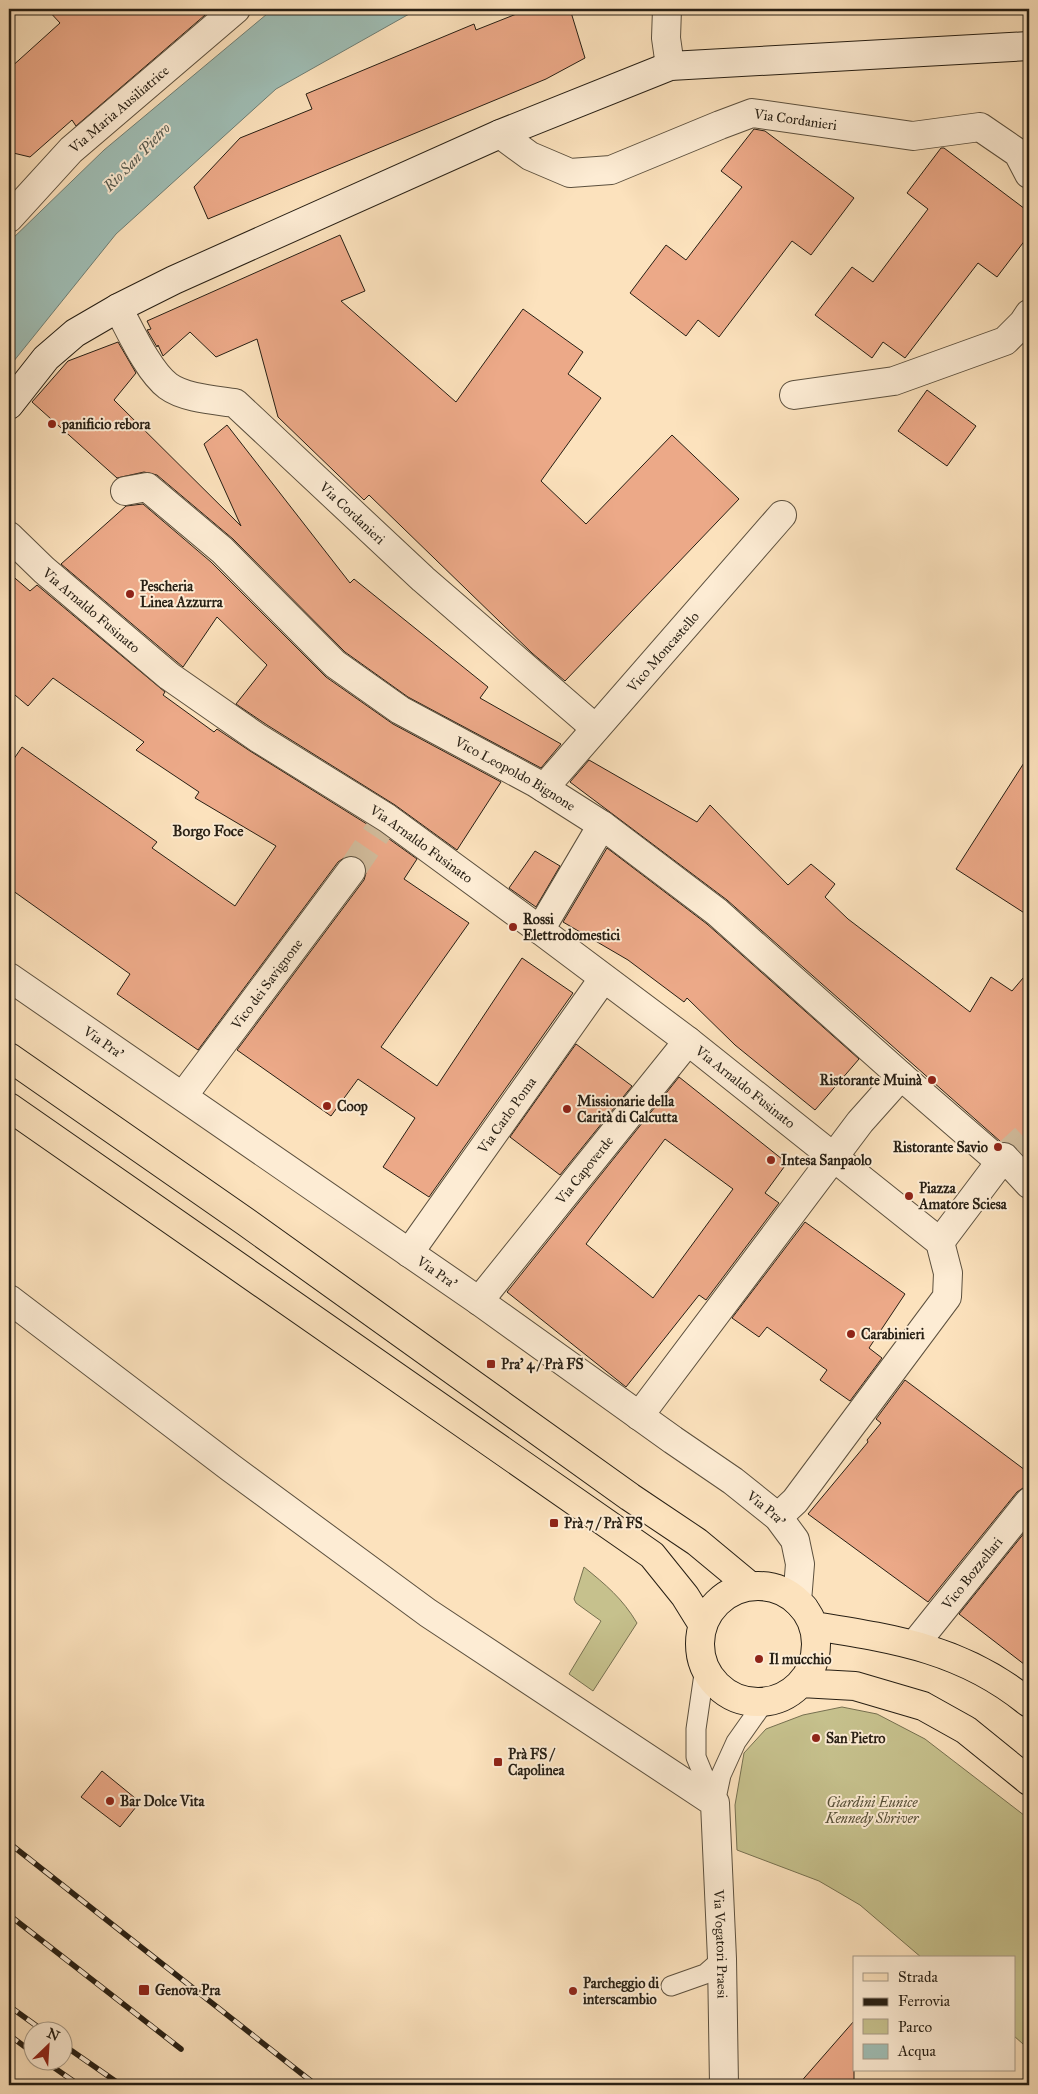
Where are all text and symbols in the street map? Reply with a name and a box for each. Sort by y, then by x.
street label: Via Maria Ausiliatrice [65,62,173,158]
street label: Via Cordanieri [752,105,838,134]
water label: Rio San Pietro [99,119,174,196]
place label: panificio rebora [61,416,151,434]
marker: panificio rebora [46,418,58,430]
street label: Via Cordanieri [315,478,389,548]
street label: Via Arnaldo Fusinato [38,564,143,657]
place label: Pescheria Linea Azzurra [140,578,224,611]
marker: Pescheria Linea Azzurra [124,588,136,600]
street label: Vico Moncastello [623,608,703,696]
street label: Vico Leopoldo Bignone [451,733,579,815]
street label: Via Arnaldo Fusinato [366,801,476,887]
district label: Borgo Foce [173,822,244,841]
place label: Rossi Elettrodomestici [523,911,620,944]
marker: Rossi Elettrodomestici [507,921,519,933]
street label: Vico dei Savignone [227,935,307,1034]
street label: Via Pra' [79,1022,127,1063]
street label: Via Arnaldo Fusinato [691,1042,798,1132]
place label: Ristorante Muinà [820,1072,923,1089]
street label: Via Carlo Poma [474,1074,540,1158]
marker: Ristorante Muinà [926,1074,938,1086]
place label: Missionarie della Carità di Calcutta [577,1093,679,1126]
place label: Coop [337,1098,368,1116]
marker: Coop [321,1100,333,1112]
marker: Missionarie della Carità di Calcutta [561,1103,573,1115]
street label: Via Capoverde [552,1133,617,1209]
place label: Ristorante Savio [893,1139,988,1156]
marker: Ristorante Savio [992,1141,1004,1153]
place label: Intesa Sanpaolo [781,1152,872,1170]
marker: Intesa Sanpaolo [765,1154,777,1166]
place label: Piazza Amatore Sciesa [918,1180,1008,1213]
marker: Piazza Amatore Sciesa [903,1190,915,1202]
street label: Via Pra' [413,1252,461,1293]
place label: Carabinieri [861,1326,925,1343]
marker: Carabinieri [845,1328,857,1340]
place label: Pra' 4 / Prà FS [501,1356,584,1374]
marker: Pra' 4 / Prà FS [485,1358,497,1370]
street label: Via Pra' [742,1487,789,1529]
place label: Prà 7 / Prà FS [564,1515,643,1532]
marker: Prà 7 / Prà FS [548,1517,560,1529]
street label: Vico Bozzellari [938,1534,1006,1614]
place label: Il mucchio [769,1651,831,1668]
marker: Il mucchio [753,1653,765,1665]
place label: San Pietro [826,1730,885,1747]
marker: San Pietro [810,1732,822,1744]
place label: Prà FS / Capolinea [508,1746,566,1780]
marker: Prà FS / Capolinea [492,1756,504,1768]
place label: Bar Dolce Vita [120,1793,206,1810]
park label: Giardini Eunice Kennedy Shriver [824,1794,920,1827]
marker: Bar Dolce Vita [104,1795,116,1807]
street label: Via Vogatori Praesi [710,1888,731,1999]
legend [853,1956,1016,2072]
text: Strada [898,1968,938,1986]
place label: Parcheggio di interscambio [583,1975,659,2008]
place label: Genova Pra [155,1982,221,1999]
marker: Genova Pra [137,1983,151,1997]
marker: Parcheggio di interscambio [567,1985,579,1997]
text: Ferrovia [898,1992,951,2010]
text: Parco [898,2018,933,2036]
north arrow [22,2022,72,2072]
text: N [44,2024,62,2045]
text: Acqua [897,2042,937,2061]

